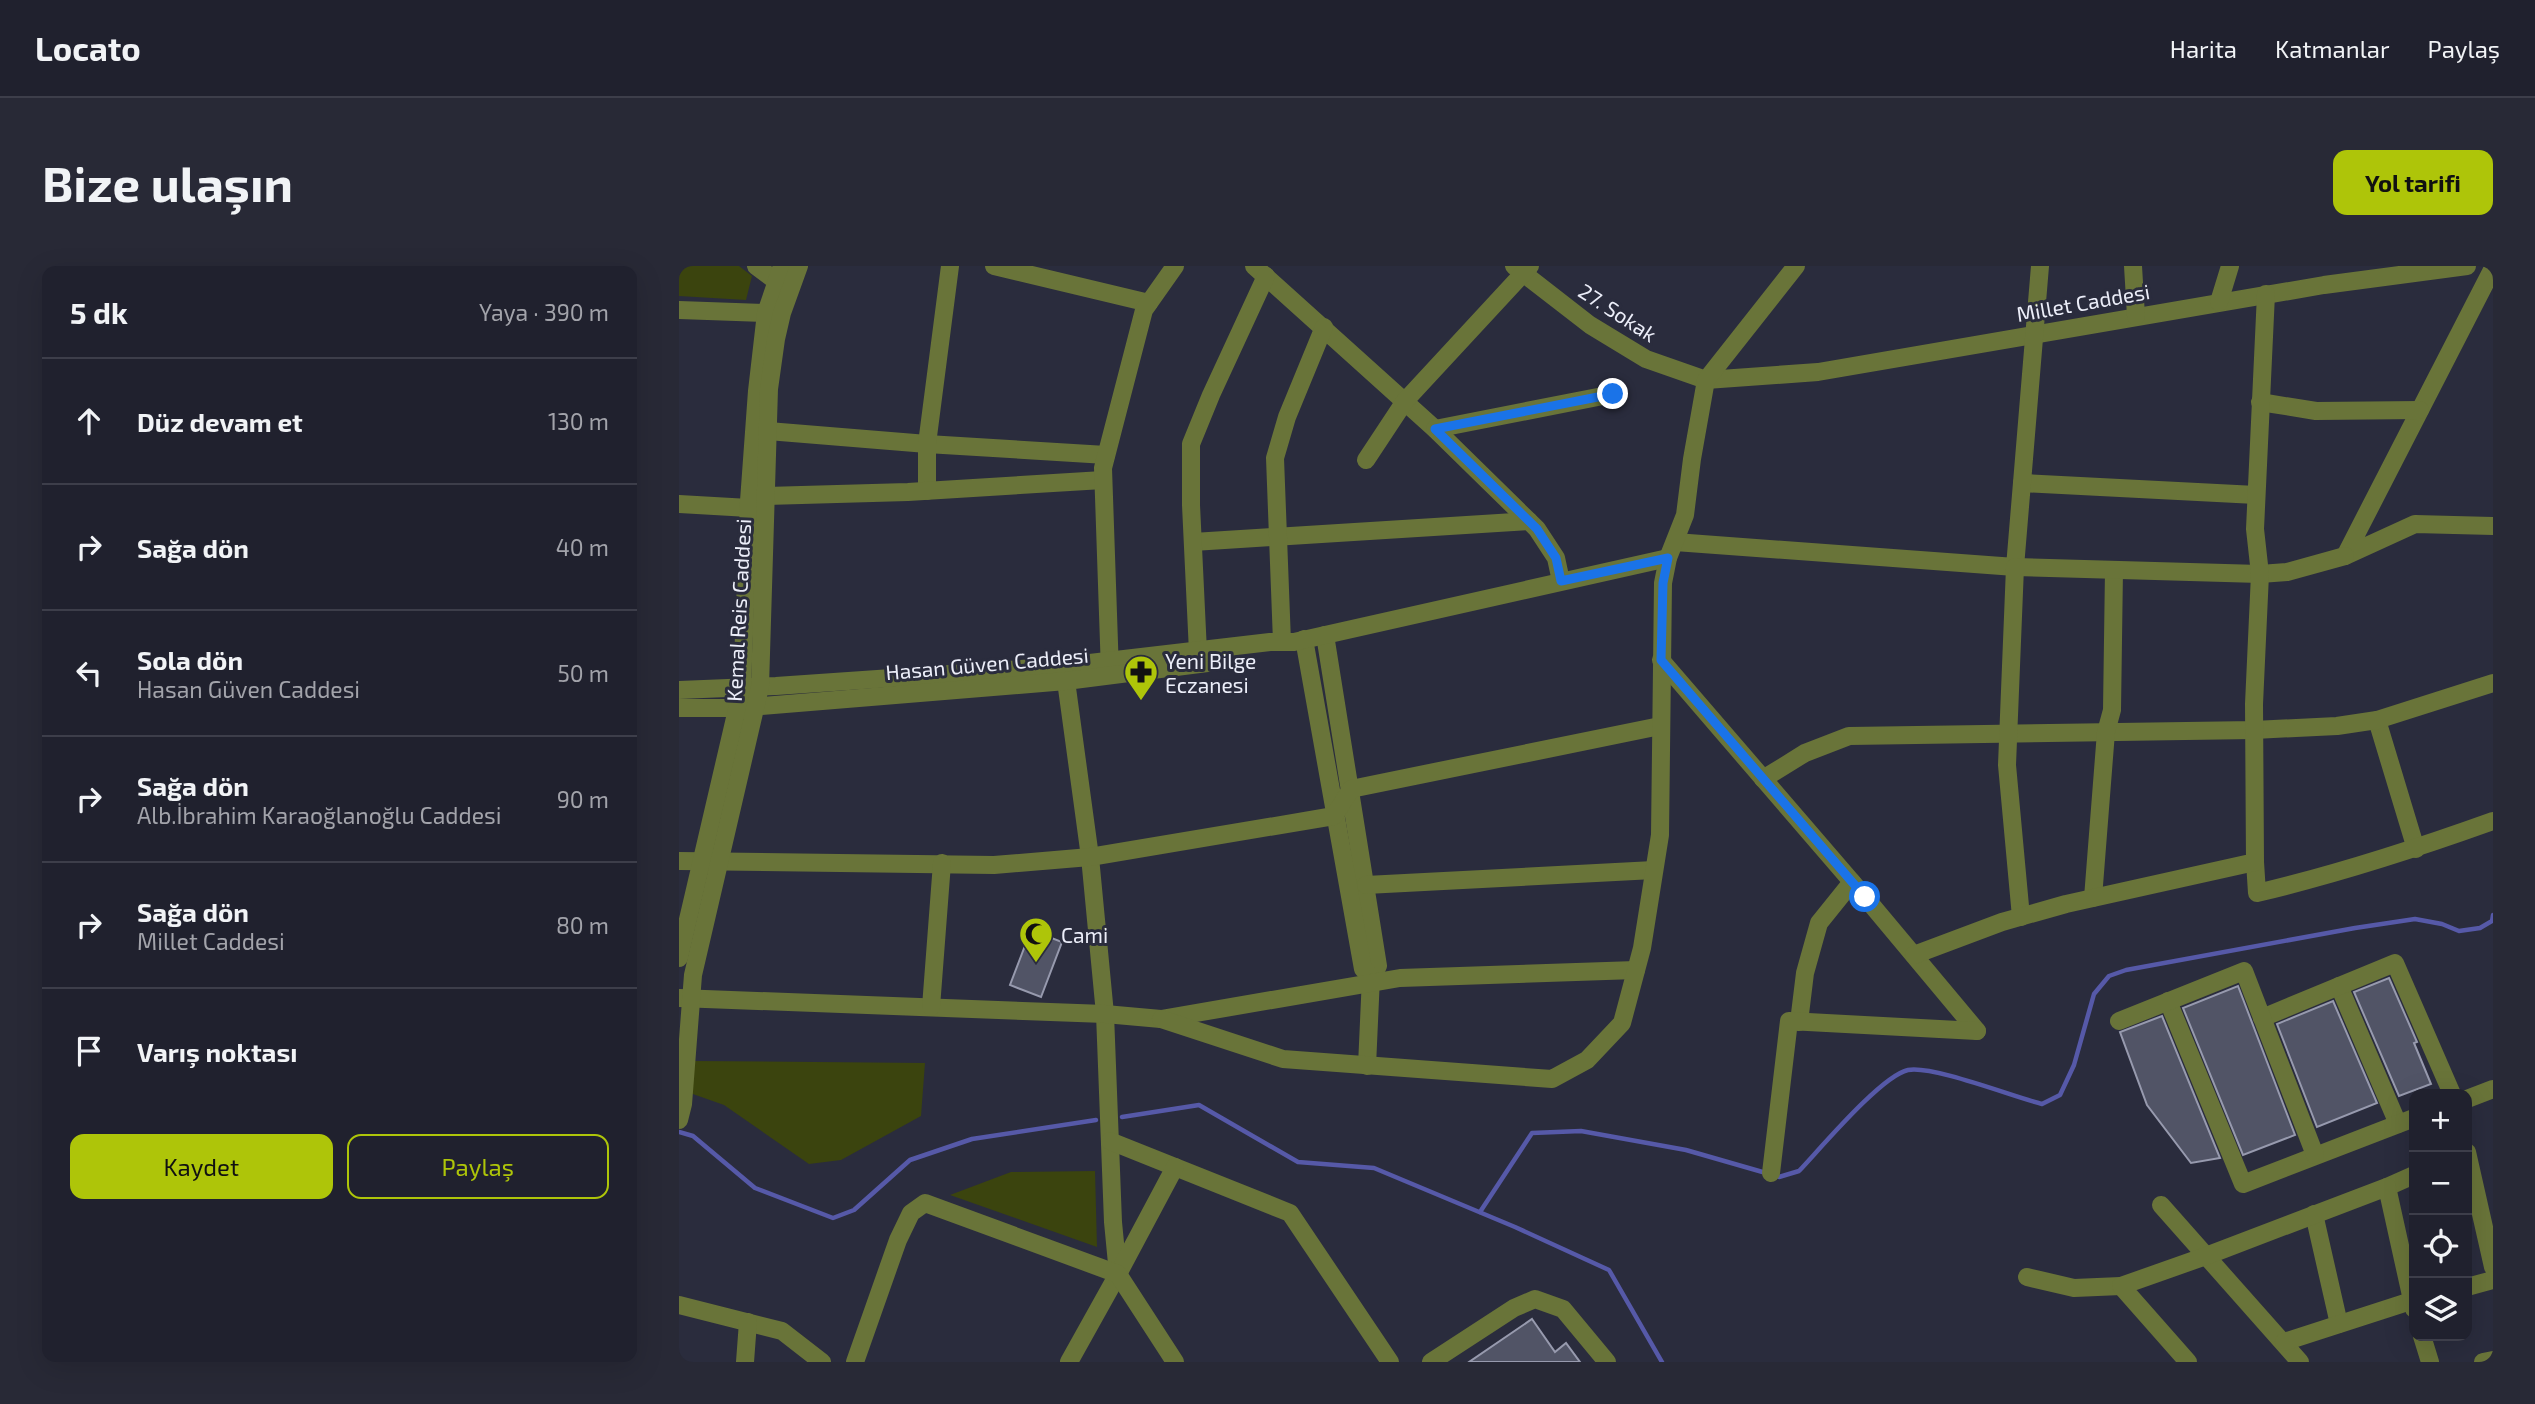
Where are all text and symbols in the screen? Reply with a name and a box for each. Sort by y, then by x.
text: Locato [35,28,141,68]
text: Harita [2170,34,2237,63]
text: Katmanlar [2275,34,2390,63]
text: Paylaş [2428,34,2500,63]
button: Yol tarifi [2333,150,2493,215]
text: Bize ulaşın [42,153,293,212]
street label: 27. Sokak [1574,278,1662,347]
street label: Millet Caddesi [2014,278,2152,326]
text: 5 dk [70,294,128,330]
text: Yaya · 390 m [479,298,609,326]
route end [1597,378,1628,409]
icon: ahead [70,402,108,440]
text: Düz devam et [137,406,303,437]
text: 130 m [548,407,609,435]
street label: Kemal Reis Caddesi [721,518,755,702]
icon: right [70,528,108,566]
text: Sağa dön [137,532,249,563]
text: 40 m [556,533,609,561]
street label: Hasan Güven Caddesi [884,642,1090,684]
text: Sola dön [137,644,243,675]
place label: Yeni Bilge Eczanesi [1165,648,1256,697]
pharmacy icon: Yeni Bilge Eczanesi [1122,653,1160,702]
icon: left [70,654,108,692]
text: 50 m [558,659,609,687]
text: Hasan Güven Caddesi [137,675,360,703]
text: Sağa dön [137,770,249,801]
icon: right [70,780,108,818]
text: 90 m [557,785,609,813]
text: Alb.İbrahim Karaoğlanoğlu Caddesi [137,801,501,829]
route start [1849,881,1880,912]
text: Sağa dön [137,896,249,927]
icon: right [70,906,108,944]
text: 80 m [556,911,609,939]
mosque icon: Cami [1017,915,1055,964]
place label: Cami [1061,922,1108,947]
text: Millet Caddesi [137,927,285,955]
icon: arrive [70,1032,108,1070]
text: Varış noktası [137,1036,297,1067]
map controls [2409,1089,2472,1341]
button: + [2409,1089,2472,1152]
button: Kaydet [70,1134,333,1199]
button: Paylaş [347,1134,609,1199]
button: − [2409,1152,2472,1215]
button: locate [2409,1215,2472,1278]
button: layers [2409,1278,2472,1341]

